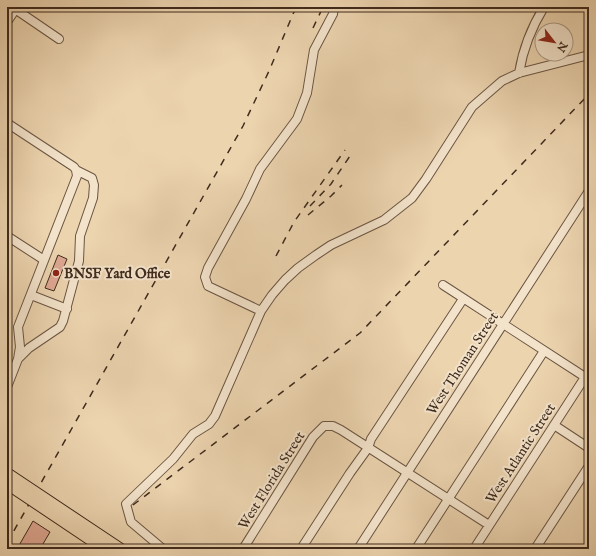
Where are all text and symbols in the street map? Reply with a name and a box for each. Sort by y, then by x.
north arrow [534,22,574,62]
text: N [553,38,571,55]
place label: BNSF Yard Office [64,265,171,283]
marker: BNSF Yard Office [51,268,61,278]
street label: West Thoman Street [423,308,503,418]
street label: West Atlantic Street [482,400,560,507]
street label: West Florida Street [234,428,309,533]

